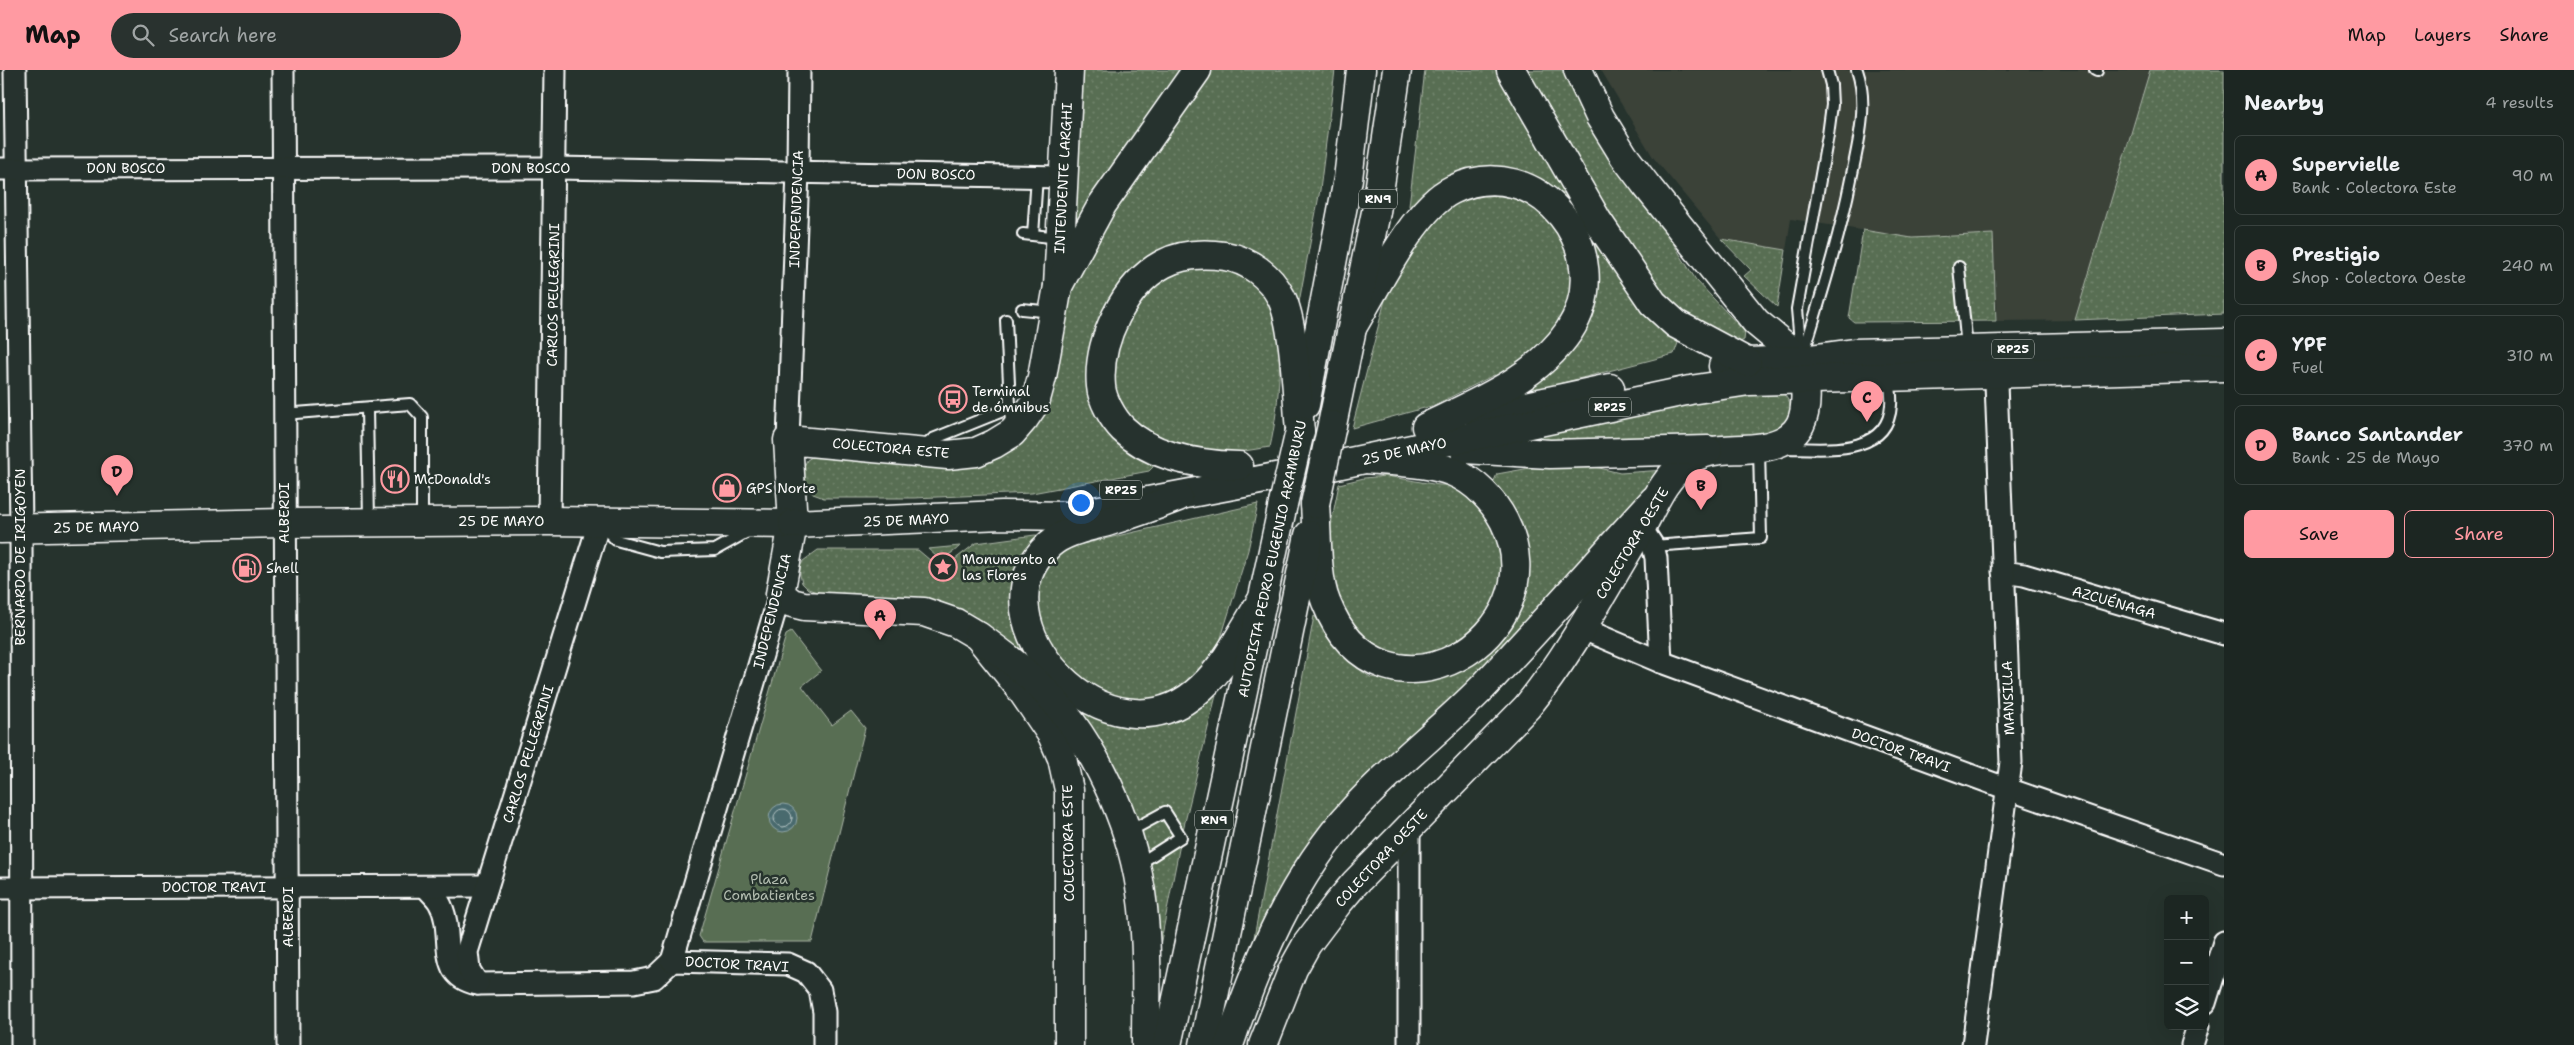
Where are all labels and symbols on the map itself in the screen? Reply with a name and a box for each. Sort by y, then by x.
street label: INTENDENTE LARGHI [1050,102,1076,254]
street label: INDEPENDENCIA [785,150,807,268]
street label: DON BOSCO [87,159,165,177]
street label: DON BOSCO [492,159,570,177]
street label: DON BOSCO [896,164,976,184]
road number: RN9 [1359,190,1397,208]
street label: CARLOS PELLEGRINI [543,223,563,367]
road number: RP25 [1992,340,2034,358]
pin: C [1851,381,1883,422]
place label: Terminal de ómnibus [972,382,1049,416]
bus stop icon: Terminal de ómnibus [938,384,968,414]
road number: RP25 [1589,398,1631,417]
street label: AUTOPISTA PEDRO EUGENIO ARAMBURU [1234,419,1310,699]
street label: 25 DE MAYO [1360,433,1448,469]
street label: COLECTORA ESTE [832,434,950,462]
pin: D [101,455,133,496]
restaurant icon: McDonald's [380,464,410,494]
street label: BERNARDO DE IRIGOYEN [11,468,29,646]
pin: B [1685,469,1717,510]
place label: McDonald's [414,470,491,488]
shop icon: GPS Norte [712,473,742,503]
place label: GPS Norte [746,479,816,497]
road number: RP25 [1100,480,1142,500]
street label: ALBERDI [275,482,293,544]
street label: COLECTORA OESTE [1591,484,1673,602]
your location [1068,490,1094,516]
street label: 25 DE MAYO [862,509,950,531]
street label: 25 DE MAYO [458,512,544,530]
street label: 25 DE MAYO [53,517,139,537]
place label: Monumento a las Flores [962,550,1056,584]
street label: INDEPENDENCIA [749,552,795,670]
place icon: Monumento a las Flores [928,552,958,582]
fuel station icon: Shell [232,553,262,583]
place label: Shell [266,559,299,577]
street label: AZCUÉNAGA [2070,581,2158,623]
pin: A [864,599,896,640]
street label: MANSILLA [1998,661,2018,735]
street label: CARLOS PELLEGRINI [498,683,558,825]
street label: DOCTOR TRAVI [1849,724,1953,776]
street label: COLECTORA ESTE [1058,784,1078,902]
street label: COLECTORA OESTE [1331,805,1431,911]
road number: RN9 [1195,810,1233,830]
park label: Plaza Combatientes [723,870,815,904]
street label: DOCTOR TRAVI [162,878,266,896]
street label: ALBERDI [279,886,297,948]
street label: DOCTOR TRAVI [685,952,790,976]

